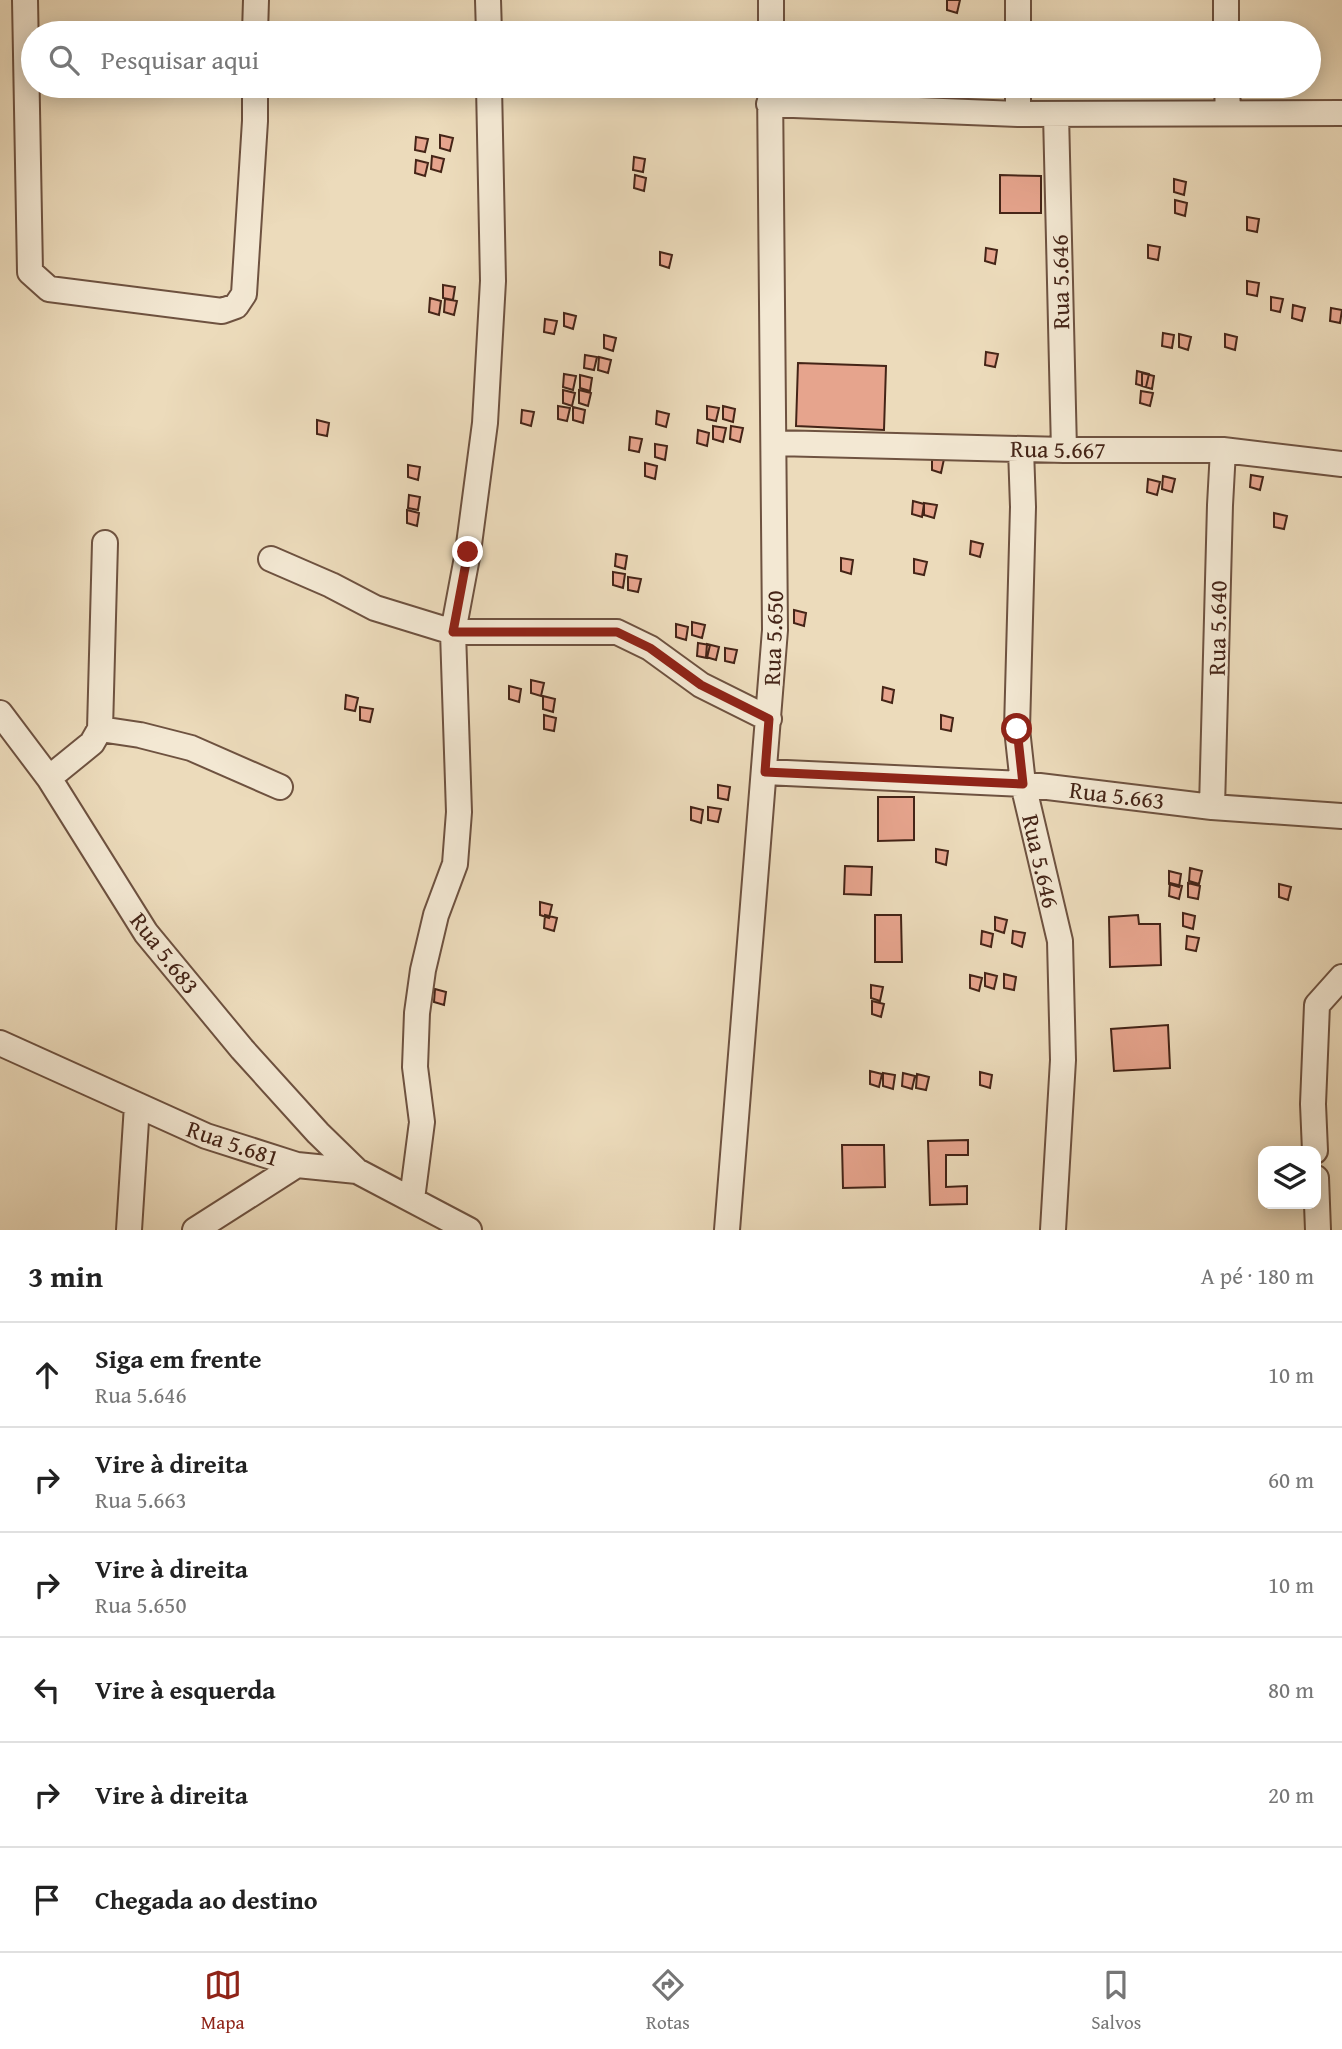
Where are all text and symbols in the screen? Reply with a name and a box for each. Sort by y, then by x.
search box [21,21,1321,98]
text: Pesquisar aqui [101,40,259,79]
icon: search [45,41,83,79]
street label: Rua 5.646 [1042,234,1078,330]
street label: Rua 5.667 [1010,431,1106,467]
route end [452,536,483,567]
street label: Rua 5.640 [1199,580,1235,676]
street label: Rua 5.650 [754,590,792,686]
route start [1001,713,1032,744]
street label: Rua 5.663 [1067,772,1167,818]
street label: Rua 5.646 [1013,811,1069,911]
street label: Rua 5.683 [122,905,208,1001]
street label: Rua 5.681 [182,1111,284,1175]
map controls [1258,1146,1321,1209]
button: layers [1258,1146,1321,1209]
text: 3 min [28,1254,103,1298]
text: A pé · 180 m [1201,1259,1314,1292]
text: Siga em frente [95,1339,262,1378]
icon: ahead [28,1356,66,1394]
text: 10 m [1268,1358,1314,1391]
text: Rua 5.646 [95,1378,187,1411]
text: Vire à direita [95,1444,248,1483]
icon: right [28,1461,66,1499]
text: 60 m [1268,1463,1314,1496]
text: Rua 5.663 [95,1483,187,1516]
text: Vire à direita [95,1549,248,1588]
icon: right [28,1566,66,1604]
text: 10 m [1268,1568,1314,1601]
text: Rua 5.650 [95,1588,187,1621]
text: Vire à esquerda [95,1670,276,1709]
icon: left [28,1671,66,1709]
text: 80 m [1268,1673,1314,1706]
text: Vire à direita [95,1775,248,1814]
icon: right [28,1776,66,1814]
text: 20 m [1268,1778,1314,1811]
text: Chegada ao destino [95,1880,318,1919]
icon: arrive [28,1881,66,1919]
tab: Mapa [201,1966,245,2036]
tab: Rotas [646,1966,690,2036]
tab: Salvos [1091,1966,1141,2036]

